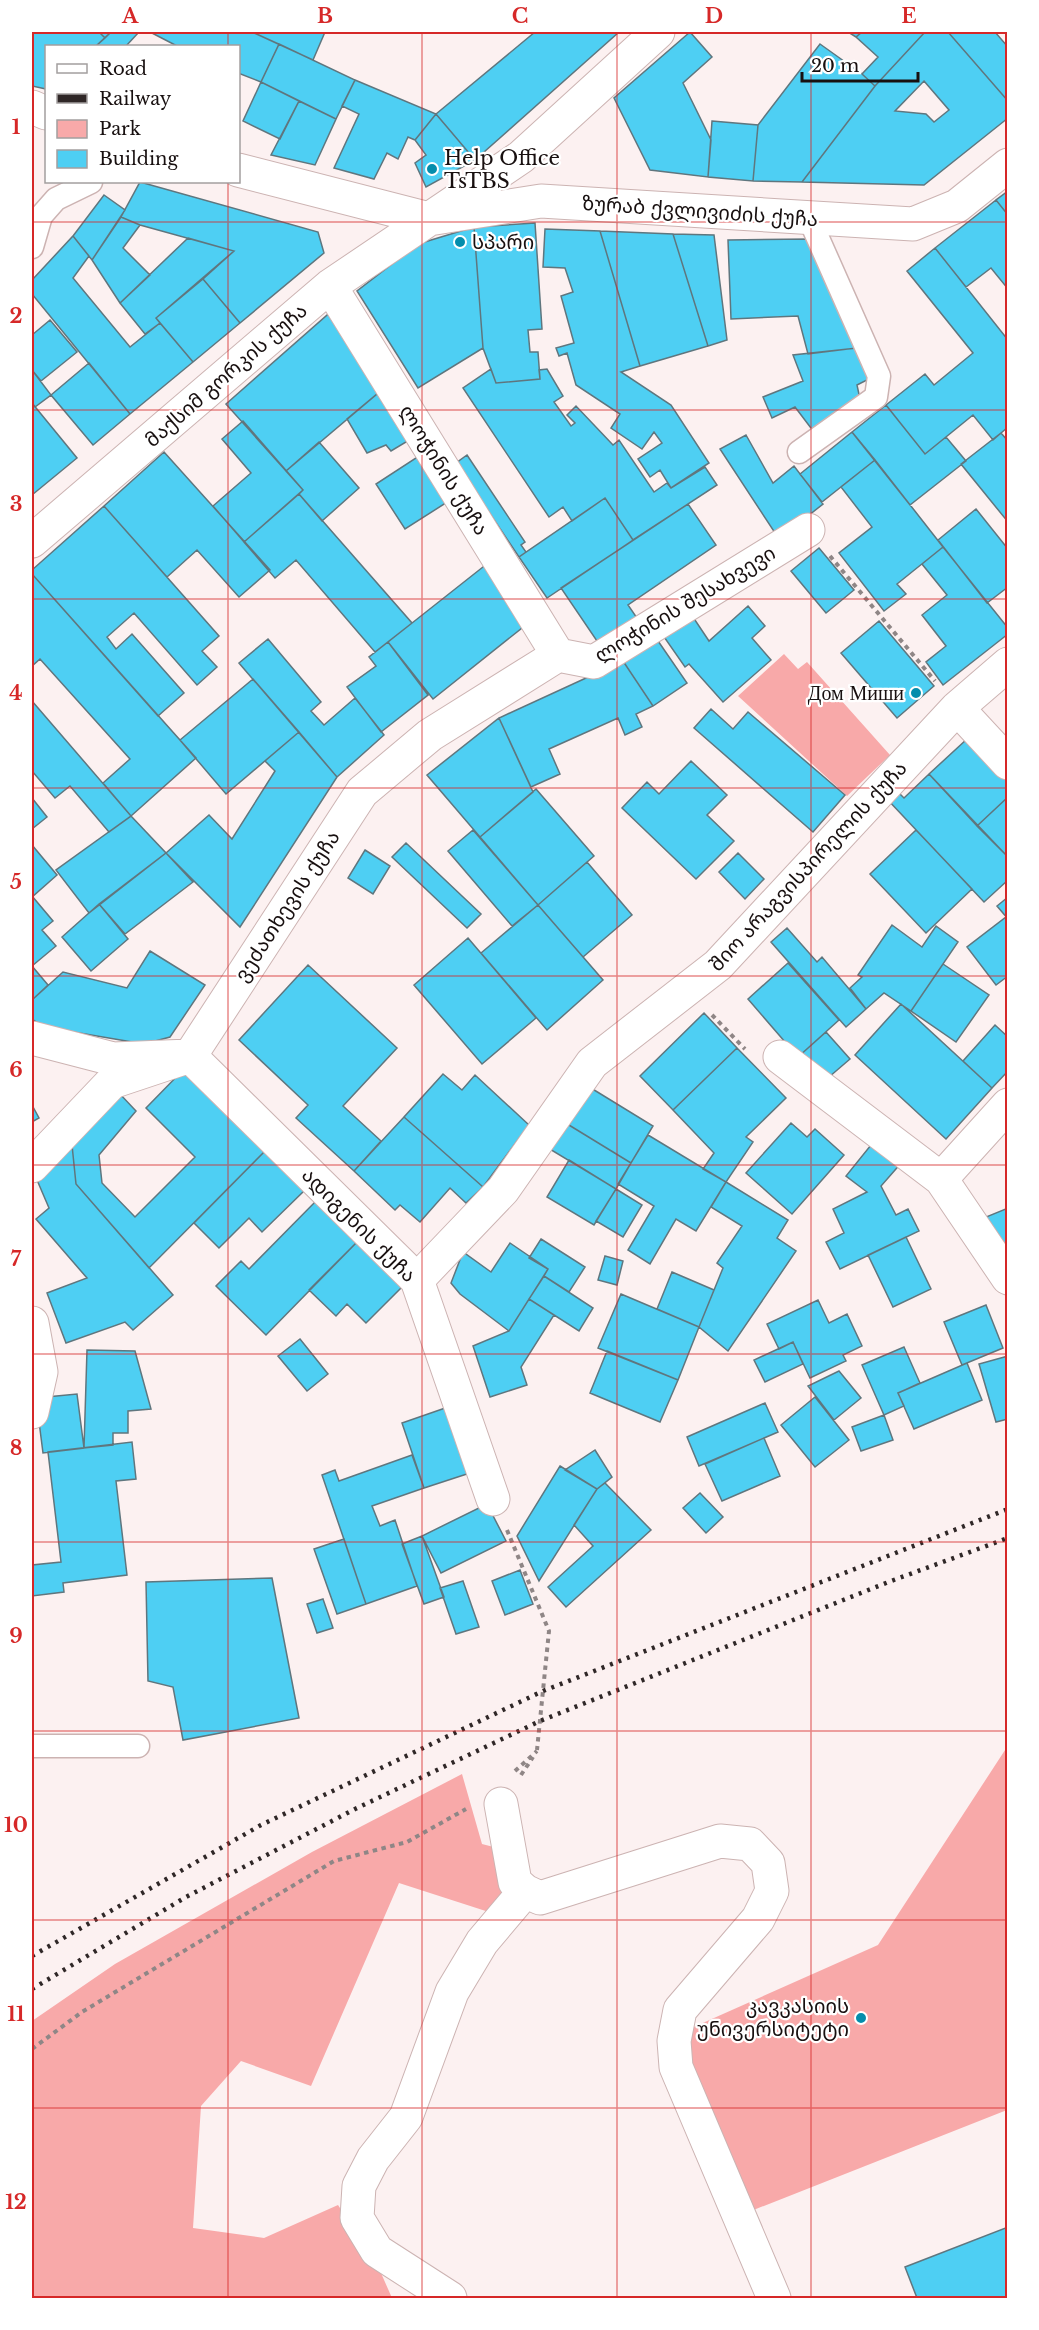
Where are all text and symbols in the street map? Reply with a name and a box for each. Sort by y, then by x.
text: A [121,4,139,28]
text: B [317,4,333,28]
text: C [512,4,528,28]
text: D [705,4,723,28]
text: E [901,4,917,28]
legend [45,45,240,183]
scale bar [802,45,918,83]
text: 20 m [811,55,859,77]
text: Road [99,58,147,80]
text: Railway [99,88,172,110]
text: 1 [12,115,21,139]
text: Park [99,118,141,140]
place label: Help Office TsTBS [444,146,560,193]
text: Building [99,148,178,170]
marker: Help Office TsTBS [425,162,439,176]
street label: ზურაბ ქვლივიძის ქუჩა [581,191,819,232]
place label: სპარი [472,230,534,254]
marker: სპარი [453,235,467,249]
street label: მაქსიმ გორკის ქუჩა [140,298,312,452]
text: 2 [9,304,23,328]
street label: ლოჭინის ქუჩა [394,401,494,540]
text: 3 [10,492,22,516]
street label: ლოჭინის შესახვევი [590,541,780,668]
text: 4 [9,681,23,705]
place label: Дом Миши [808,681,904,705]
marker: Дом Миши [909,686,923,700]
street label: შიო არაგვისპირელის ქუჩა [704,756,912,977]
street label: ვეძათხევის ქუჩა [229,826,345,986]
text: 5 [10,870,22,894]
text: 6 [9,1058,23,1082]
street label: ადიგენის ქუჩა [296,1163,421,1288]
text: 7 [11,1247,22,1271]
text: 8 [10,1436,22,1460]
text: 9 [9,1624,23,1648]
text: 10 [4,1813,28,1837]
place label: კავკასიის უნივერსიტეტი [697,1994,849,2041]
text: 11 [7,2002,25,2026]
marker: კავკასიის უნივერსიტეტი [854,2011,868,2025]
text: 12 [5,2190,27,2214]

